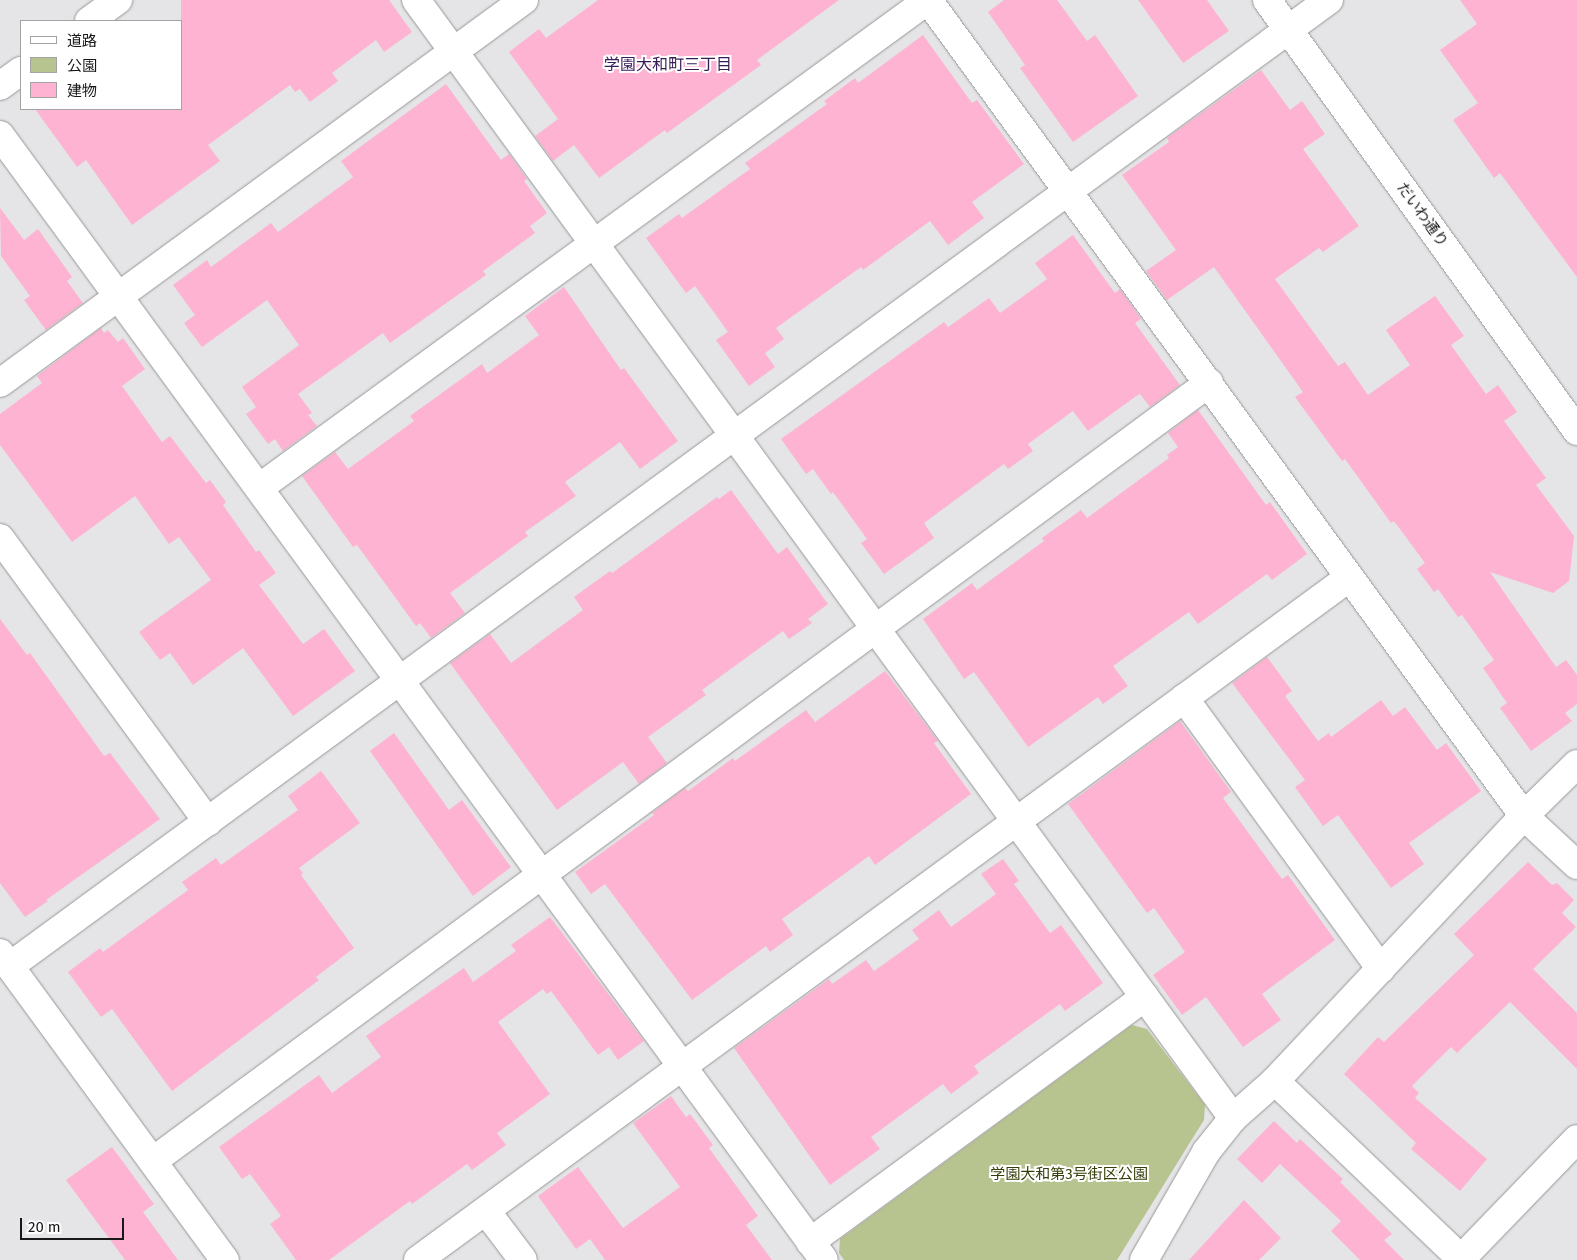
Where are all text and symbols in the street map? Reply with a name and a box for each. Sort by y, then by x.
legend [20,20,182,110]
text: 道路 [67,32,97,50]
district label: 学園大和町三丁目 [604,55,732,75]
text: 公園 [67,57,97,75]
text: 建物 [67,82,97,100]
street label: だいわ通り [1393,179,1451,251]
park label: 学園大和第3号街区公園 [990,1166,1148,1184]
scale bar [22,1208,126,1240]
text: 20 m [28,1218,61,1236]

